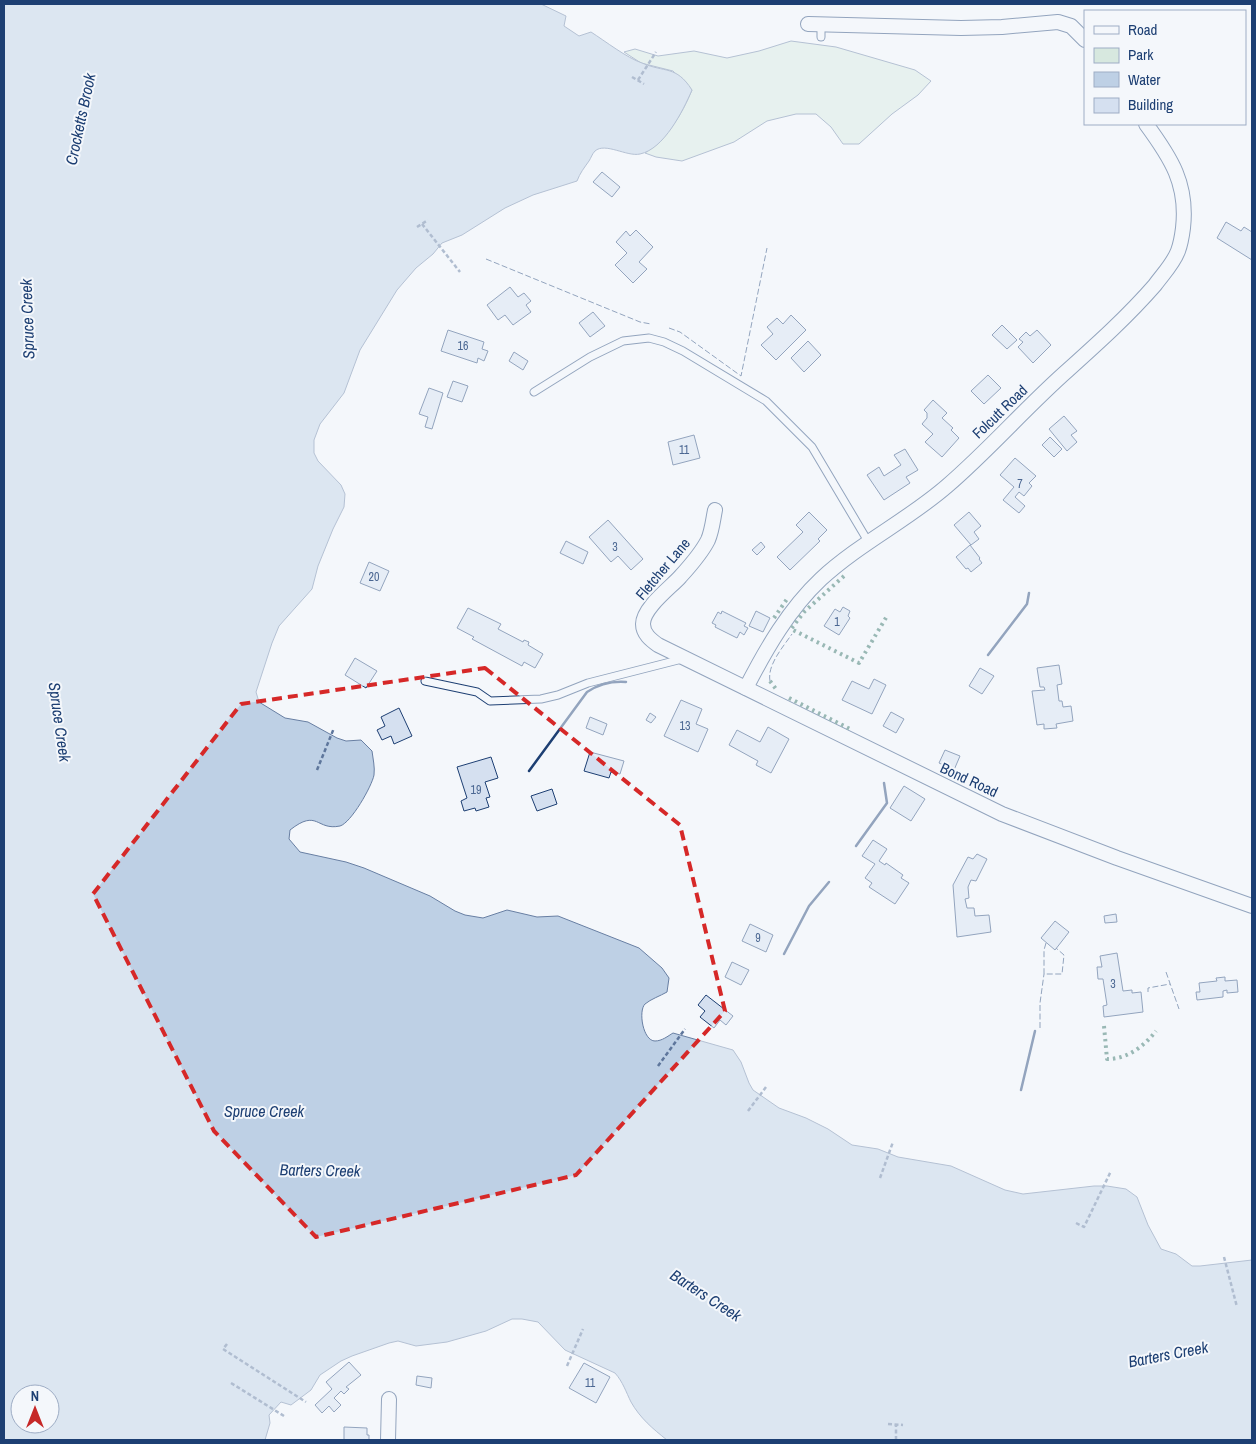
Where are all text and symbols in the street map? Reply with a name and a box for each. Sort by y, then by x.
legend [1084,10,1246,125]
text: Road [1128,19,1157,40]
text: Park [1128,44,1154,65]
text: Water [1128,69,1160,90]
water label: Crocketts Brook [60,71,101,167]
text: Building [1128,94,1173,115]
water label: Spruce Creek [15,278,39,359]
house number: 16 [458,338,468,354]
street label: Folcutt Road [967,380,1032,443]
house number: 11 [679,442,690,458]
house number: 7 [1017,476,1023,492]
street label: Fletcher Lane [630,533,695,604]
house number: 3 [612,539,618,555]
house number: 20 [369,569,379,585]
house number: 1 [834,614,840,630]
water label: Spruce Creek [44,681,77,764]
house number: 13 [680,718,690,734]
street label: Bond Road [937,757,1002,802]
house number: 19 [471,782,481,798]
house number: 9 [755,930,761,946]
house number: 3 [1110,976,1116,992]
water label: Spruce Creek [224,1100,305,1122]
water label: Barters Creek [279,1158,361,1182]
water label: Barters Creek [666,1264,746,1327]
water label: Barters Creek [1126,1335,1210,1373]
house number: 11 [585,1375,596,1391]
north arrow [10,1384,60,1434]
text: N [31,1387,39,1405]

